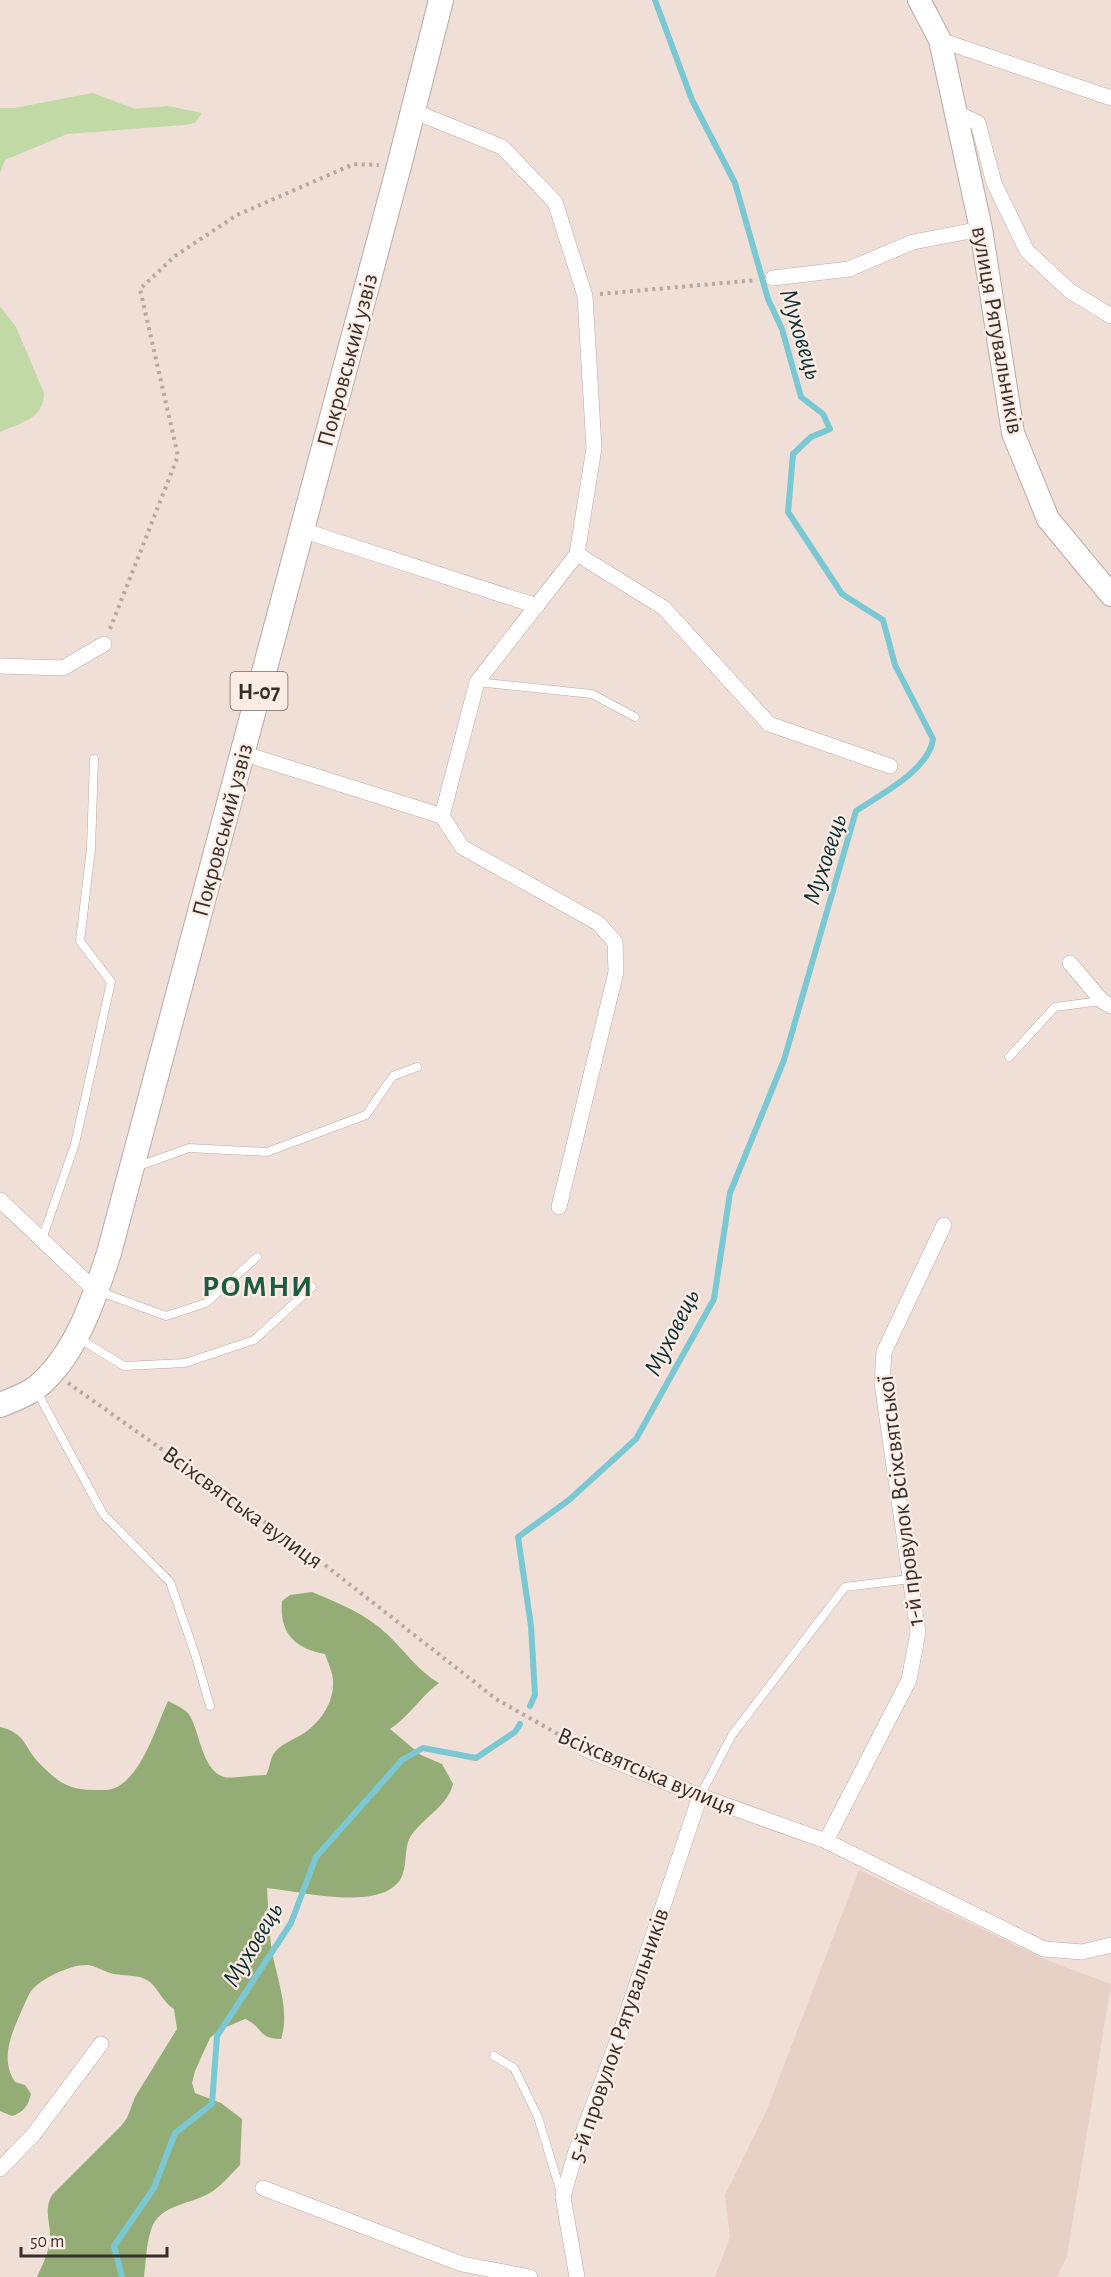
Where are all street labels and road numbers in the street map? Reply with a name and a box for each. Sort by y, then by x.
street label: вулиця Рятувальників [967,224,1027,436]
street label: Покровський узвіз [313,271,383,449]
road number: Н-07 [230,672,288,710]
street label: Покровський узвіз [188,741,258,919]
street label: 1-й провулок Всіхсвятської [874,1374,928,1628]
street label: Всіхсвятська вулиця [158,1442,327,1574]
street label: Всіхсвятська вулиця [554,1723,740,1820]
street label: 5-й провулок Рятувальників [564,1905,674,2165]

